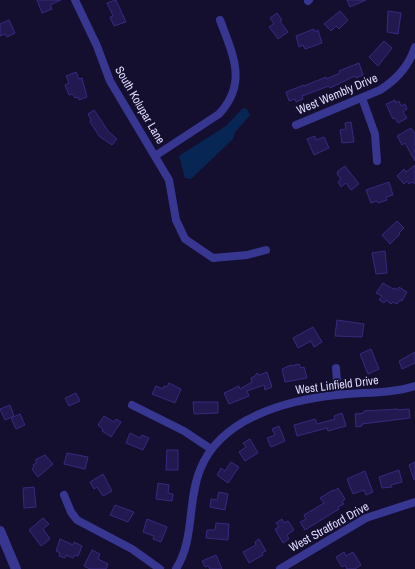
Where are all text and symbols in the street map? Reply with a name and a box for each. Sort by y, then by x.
street label: South Kolupar Lane [111,63,169,147]
street label: West Wembly Drive [294,70,380,118]
street label: West Linfield Drive [295,372,379,398]
street label: West Stratford Drive [286,498,372,556]

